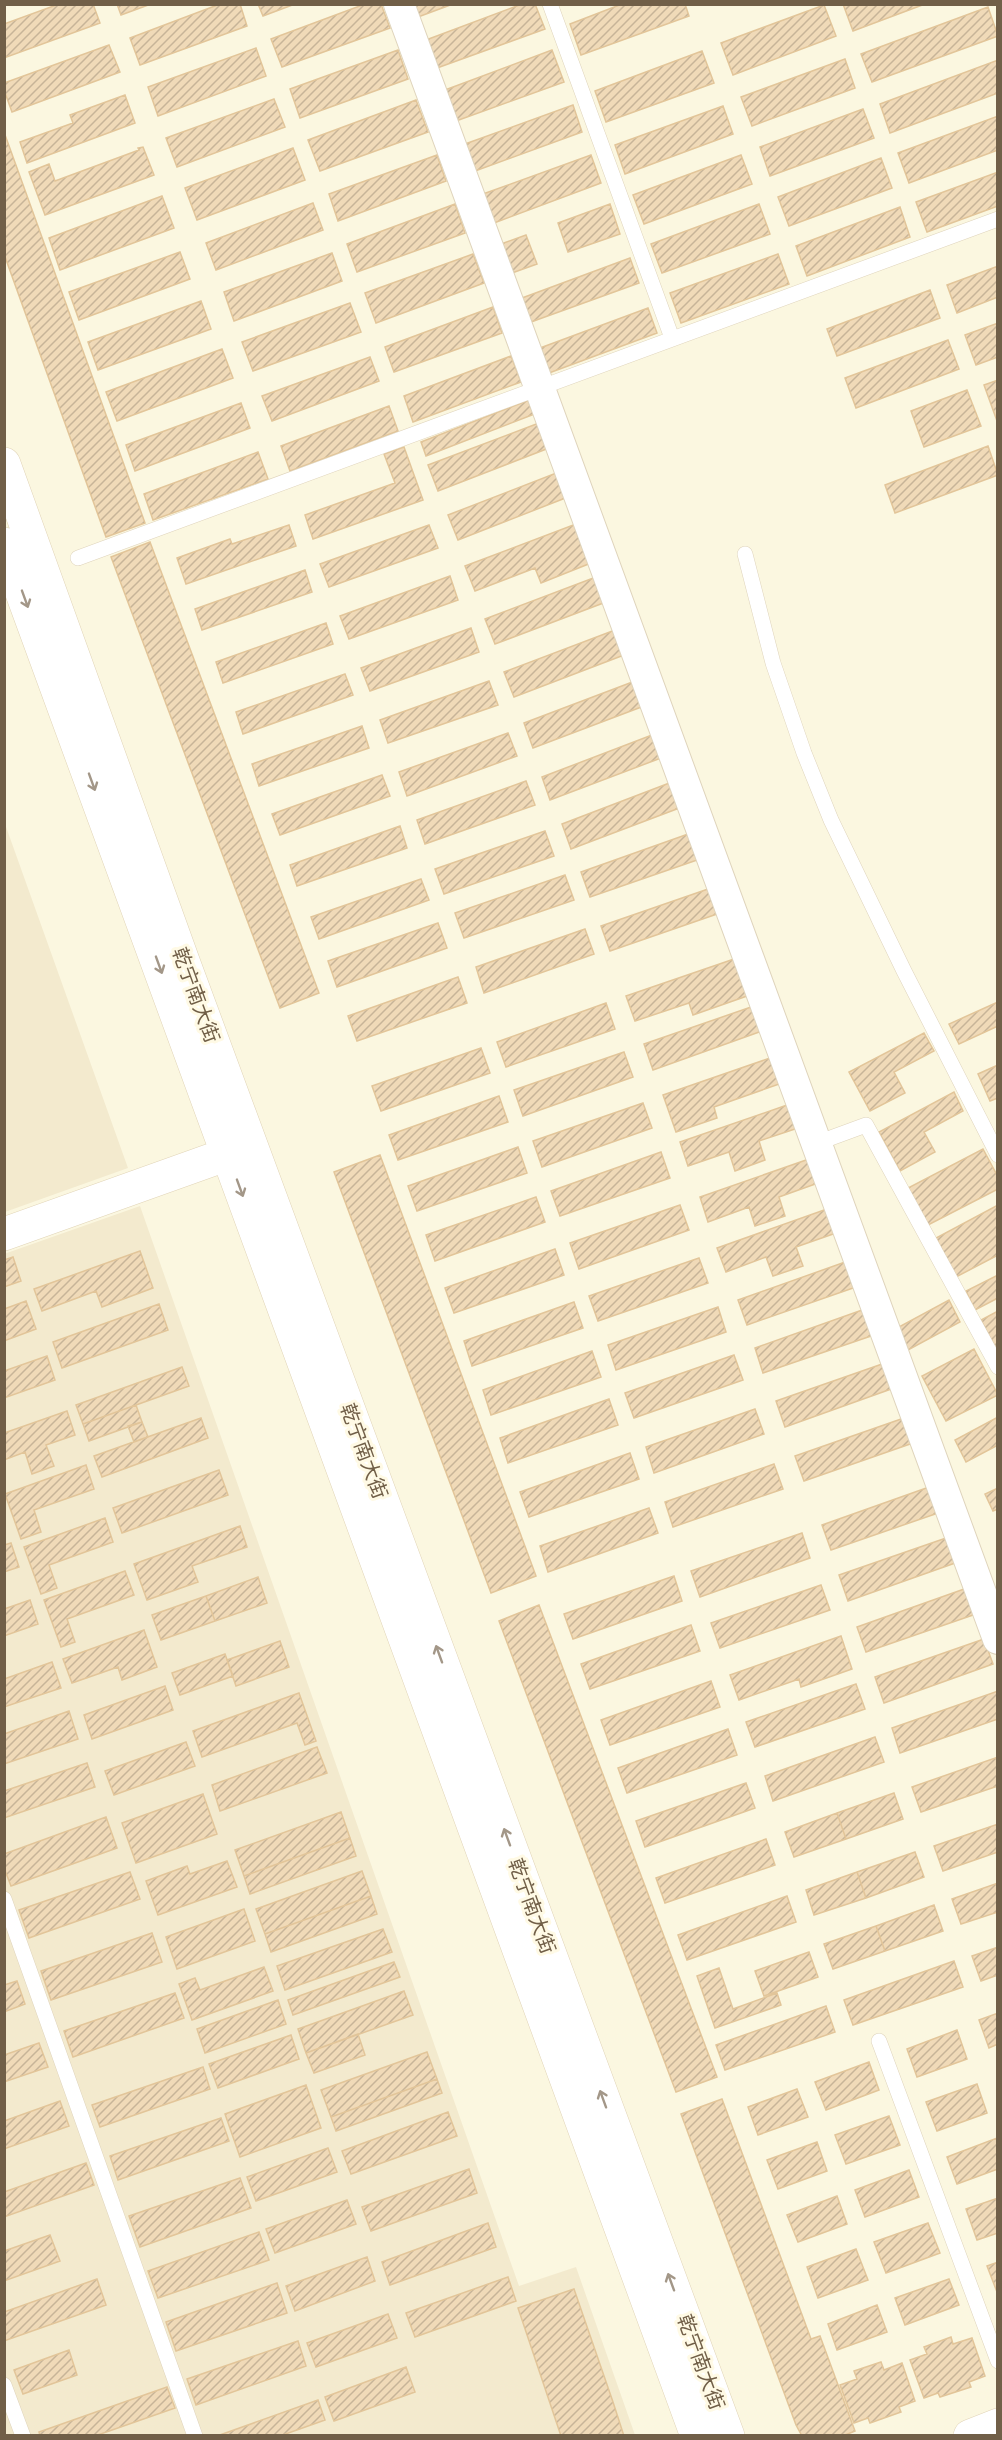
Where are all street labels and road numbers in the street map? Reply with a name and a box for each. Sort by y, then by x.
street label: 乾宁南大街 [168,944,224,1046]
street label: 乾宁南大街 [336,1400,392,1502]
street label: 乾宁南大街 [504,1855,560,1957]
street label: 乾宁南大街 [673,2311,729,2413]

